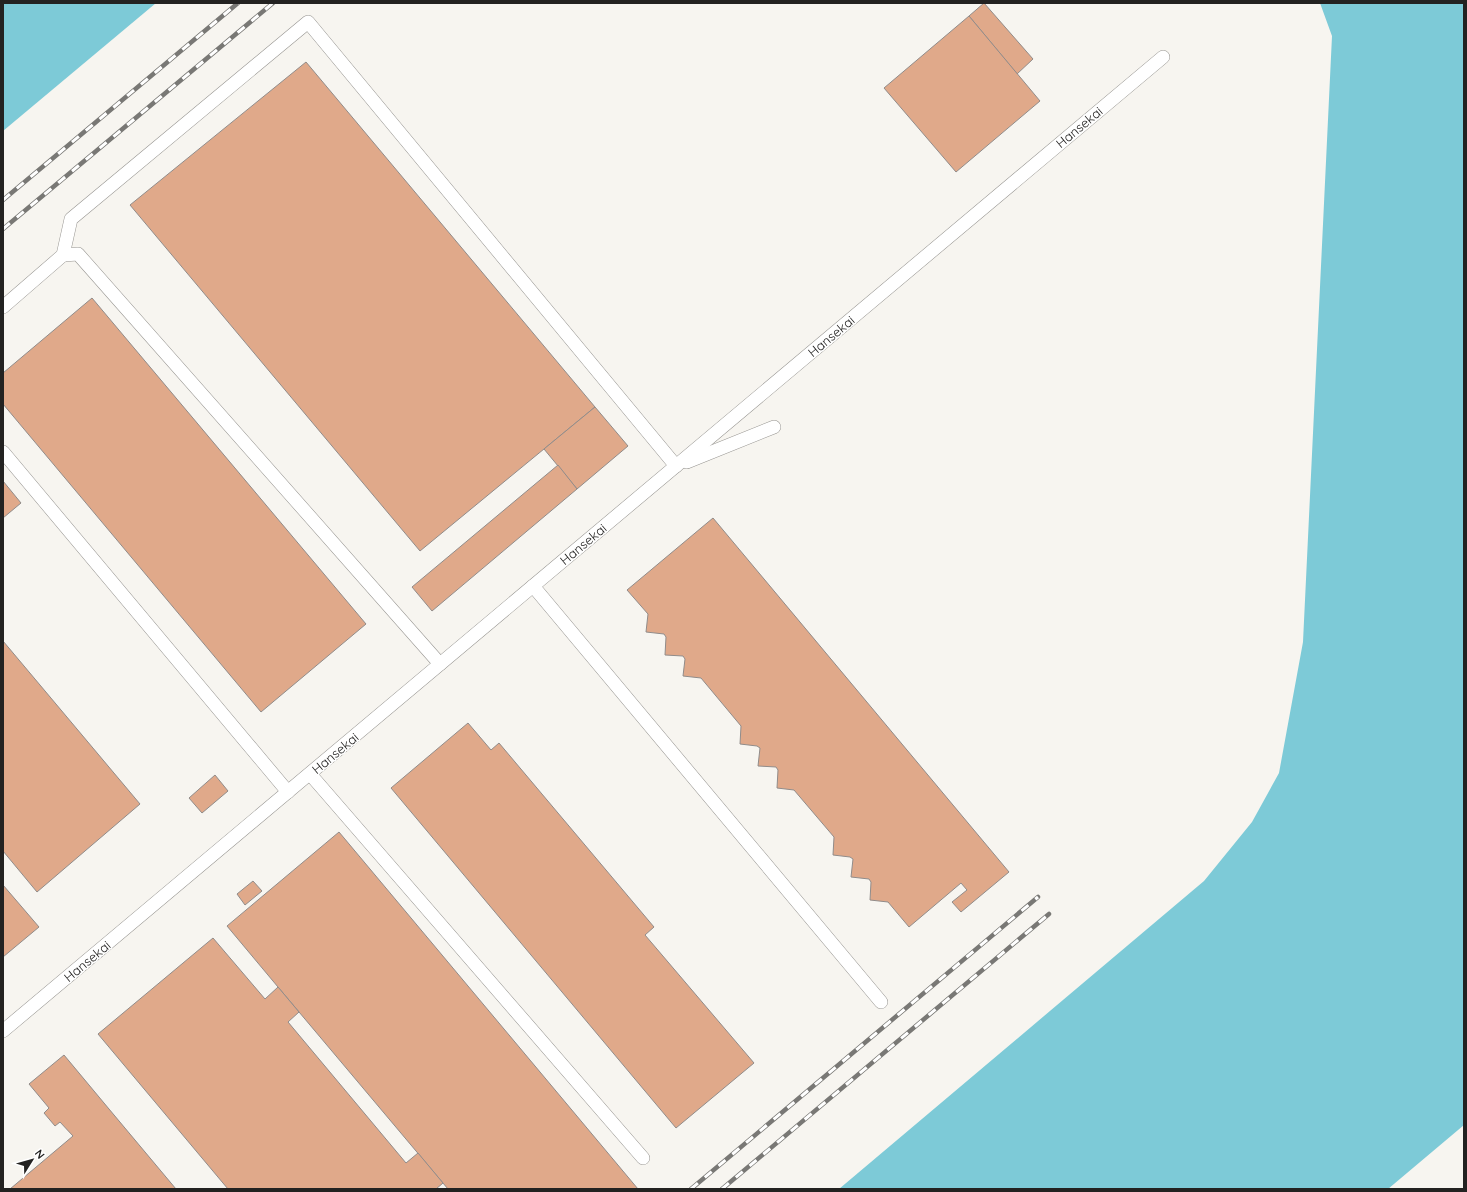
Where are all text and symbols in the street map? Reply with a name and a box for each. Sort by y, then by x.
street label: Hansekai [1052,103,1106,151]
street label: Hansekai [804,312,858,360]
street label: Hansekai [556,520,610,568]
street label: Hansekai [308,729,362,777]
street label: Hansekai [60,937,114,985]
north arrow [12,1140,52,1180]
text: N [32,1147,48,1161]

